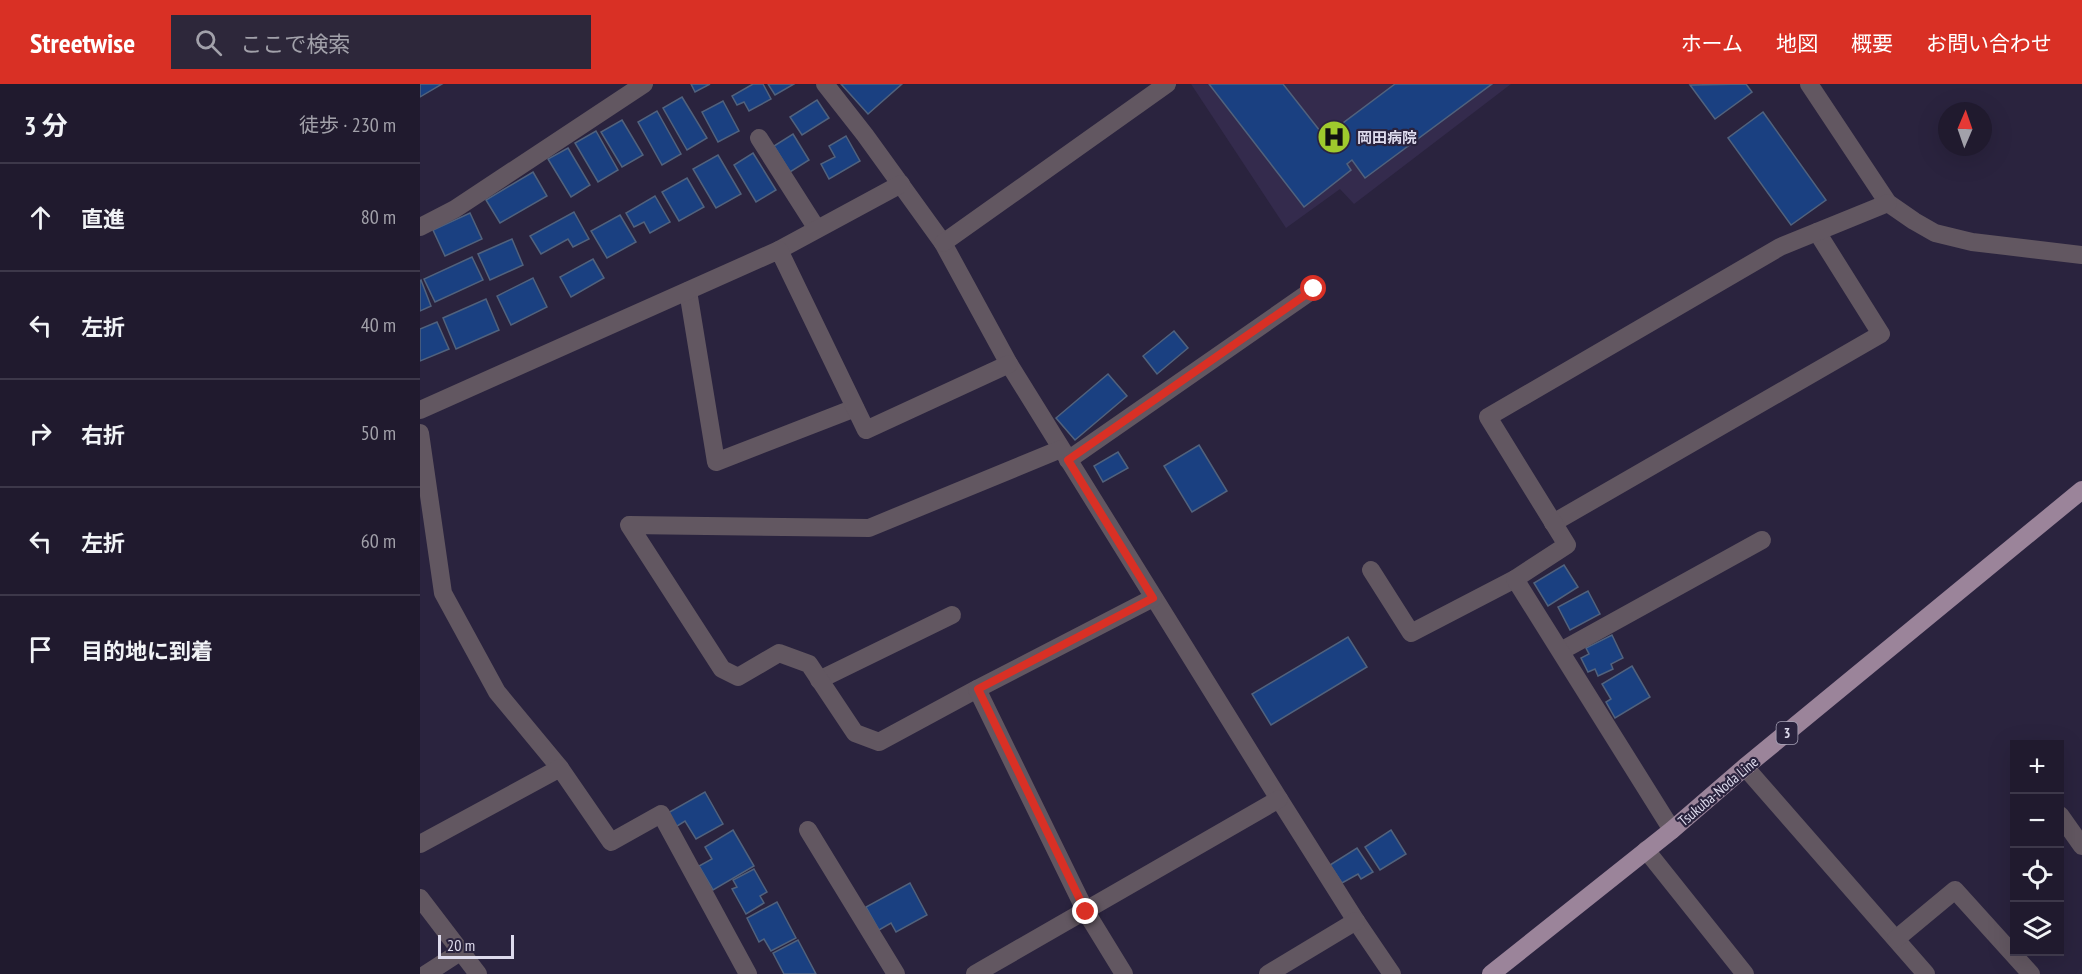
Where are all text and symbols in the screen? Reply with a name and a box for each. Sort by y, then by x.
search box [171,15,591,69]
text: Streetwise [30,24,135,61]
icon: search [192,26,225,59]
text: ここで検索 [240,30,350,58]
text: ホーム [1681,30,1743,57]
text: 地図 [1776,30,1818,57]
text: 概要 [1851,30,1893,57]
text: お問い合わせ [1926,30,2052,57]
north arrow [1938,102,1992,156]
text: 3 分 [24,109,68,142]
text: 徒歩 · 230 m [299,112,396,138]
hospital icon: 岡田病院 [1316,119,1352,155]
place label: 岡田病院 [1357,128,1417,147]
icon: ahead [24,201,57,234]
text: 80 m [361,204,396,230]
text: 直進 [81,205,125,233]
route start [1300,275,1326,301]
icon: left [24,309,57,342]
text: 40 m [361,312,396,338]
text: 左折 [81,313,125,341]
icon: right [24,417,57,450]
text: 50 m [361,420,396,446]
text: 右折 [81,421,125,449]
icon: left [24,525,57,558]
text: 60 m [361,528,396,554]
text: 左折 [81,529,125,557]
icon: arrive [24,633,57,666]
text: 目的地に到着 [81,637,213,665]
road number: 3 [1776,722,1798,744]
map controls [2010,740,2064,956]
button: + [2010,740,2064,794]
street label: Tsukuba-Noda Line [1674,752,1762,830]
button: − [2010,794,2064,848]
button: locate [2010,848,2064,902]
route end [1072,898,1098,924]
button: layers [2010,902,2064,956]
scale bar [438,932,514,960]
text: 20 m [447,935,475,955]

